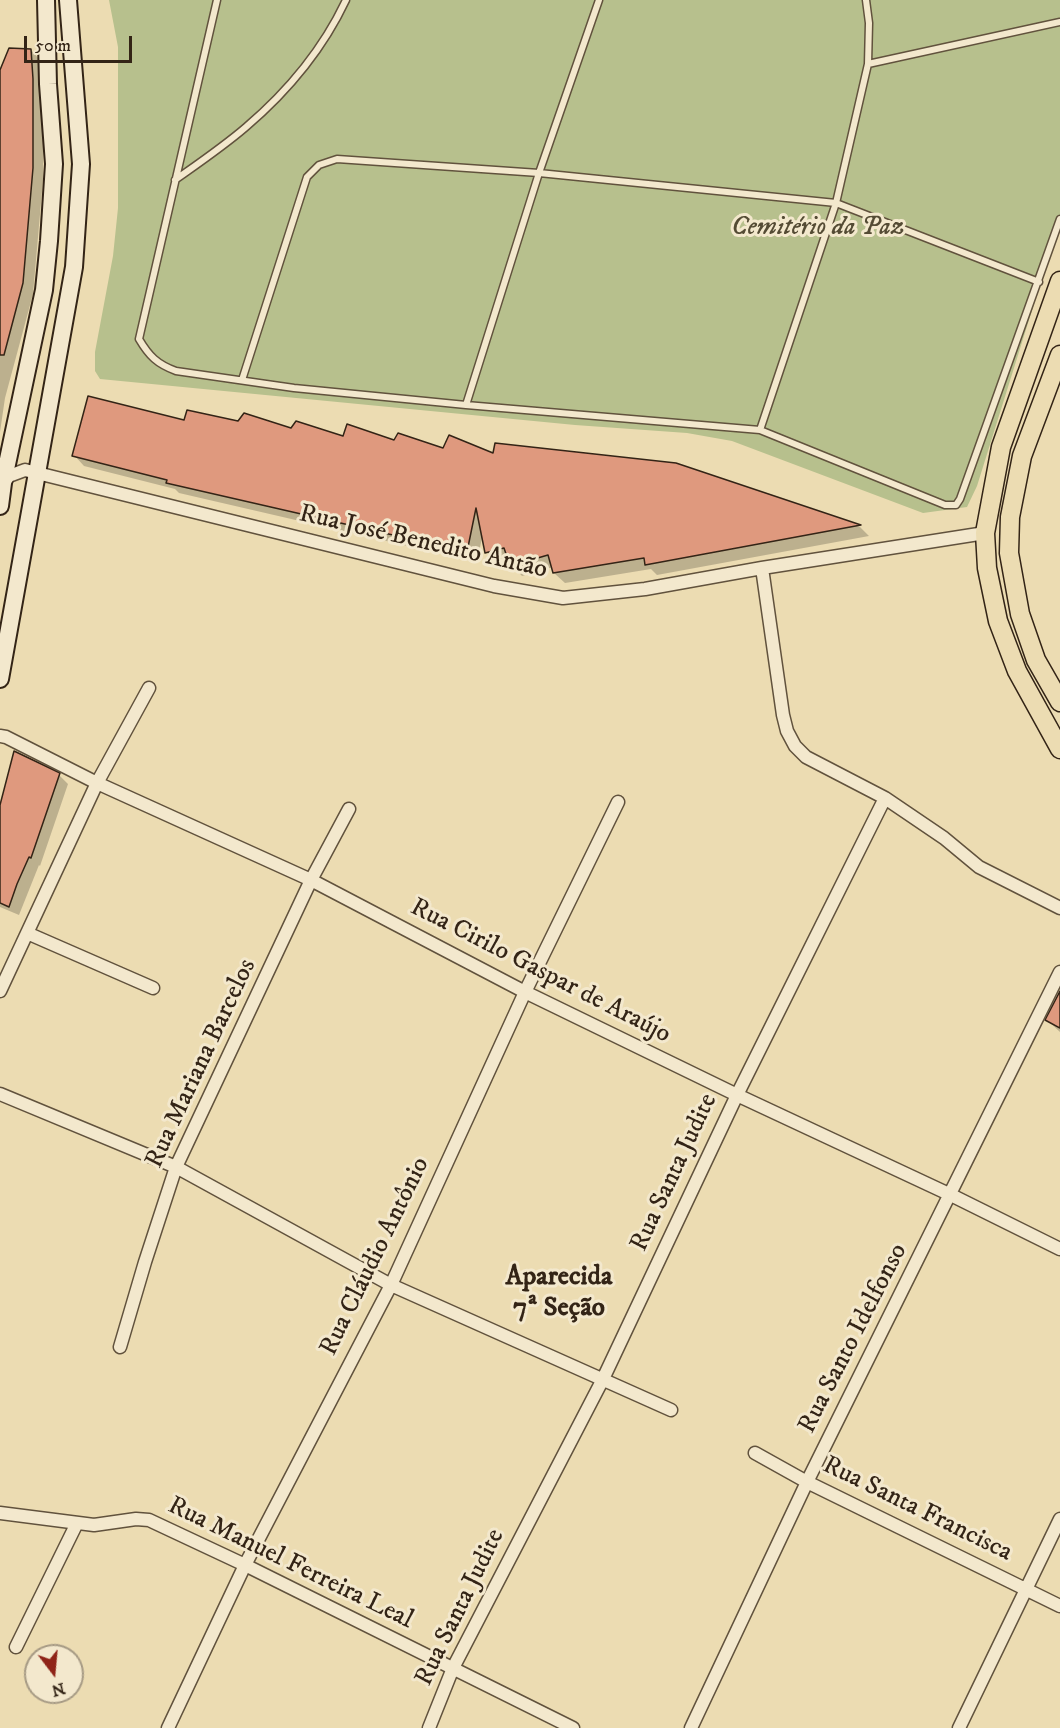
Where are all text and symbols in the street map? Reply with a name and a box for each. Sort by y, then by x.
scale bar [27,24,135,62]
text: 50 m [35,35,71,57]
park label: Cemitério da Paz [731,213,905,245]
street label: Rua José Benedito Antão [296,499,550,587]
street label: Rua Cirilo Gaspar de Araújo [405,893,675,1051]
street label: Rua Mariana Barcelos [140,955,264,1173]
street label: Rua Santa Judite [625,1089,725,1257]
street label: Rua Cláudio Antônio [314,1153,438,1361]
street label: Rua Santo Idelfonso [793,1239,915,1439]
district label: Aparecida 7ª Seção [506,1262,612,1325]
street label: Rua Santa Francisca [817,1451,1017,1569]
street label: Rua Manuel Ferreira Leal [162,1491,418,1637]
street label: Rua Santa Judite [410,1524,512,1692]
north arrow [24,1644,84,1704]
text: N [49,1678,67,1701]

